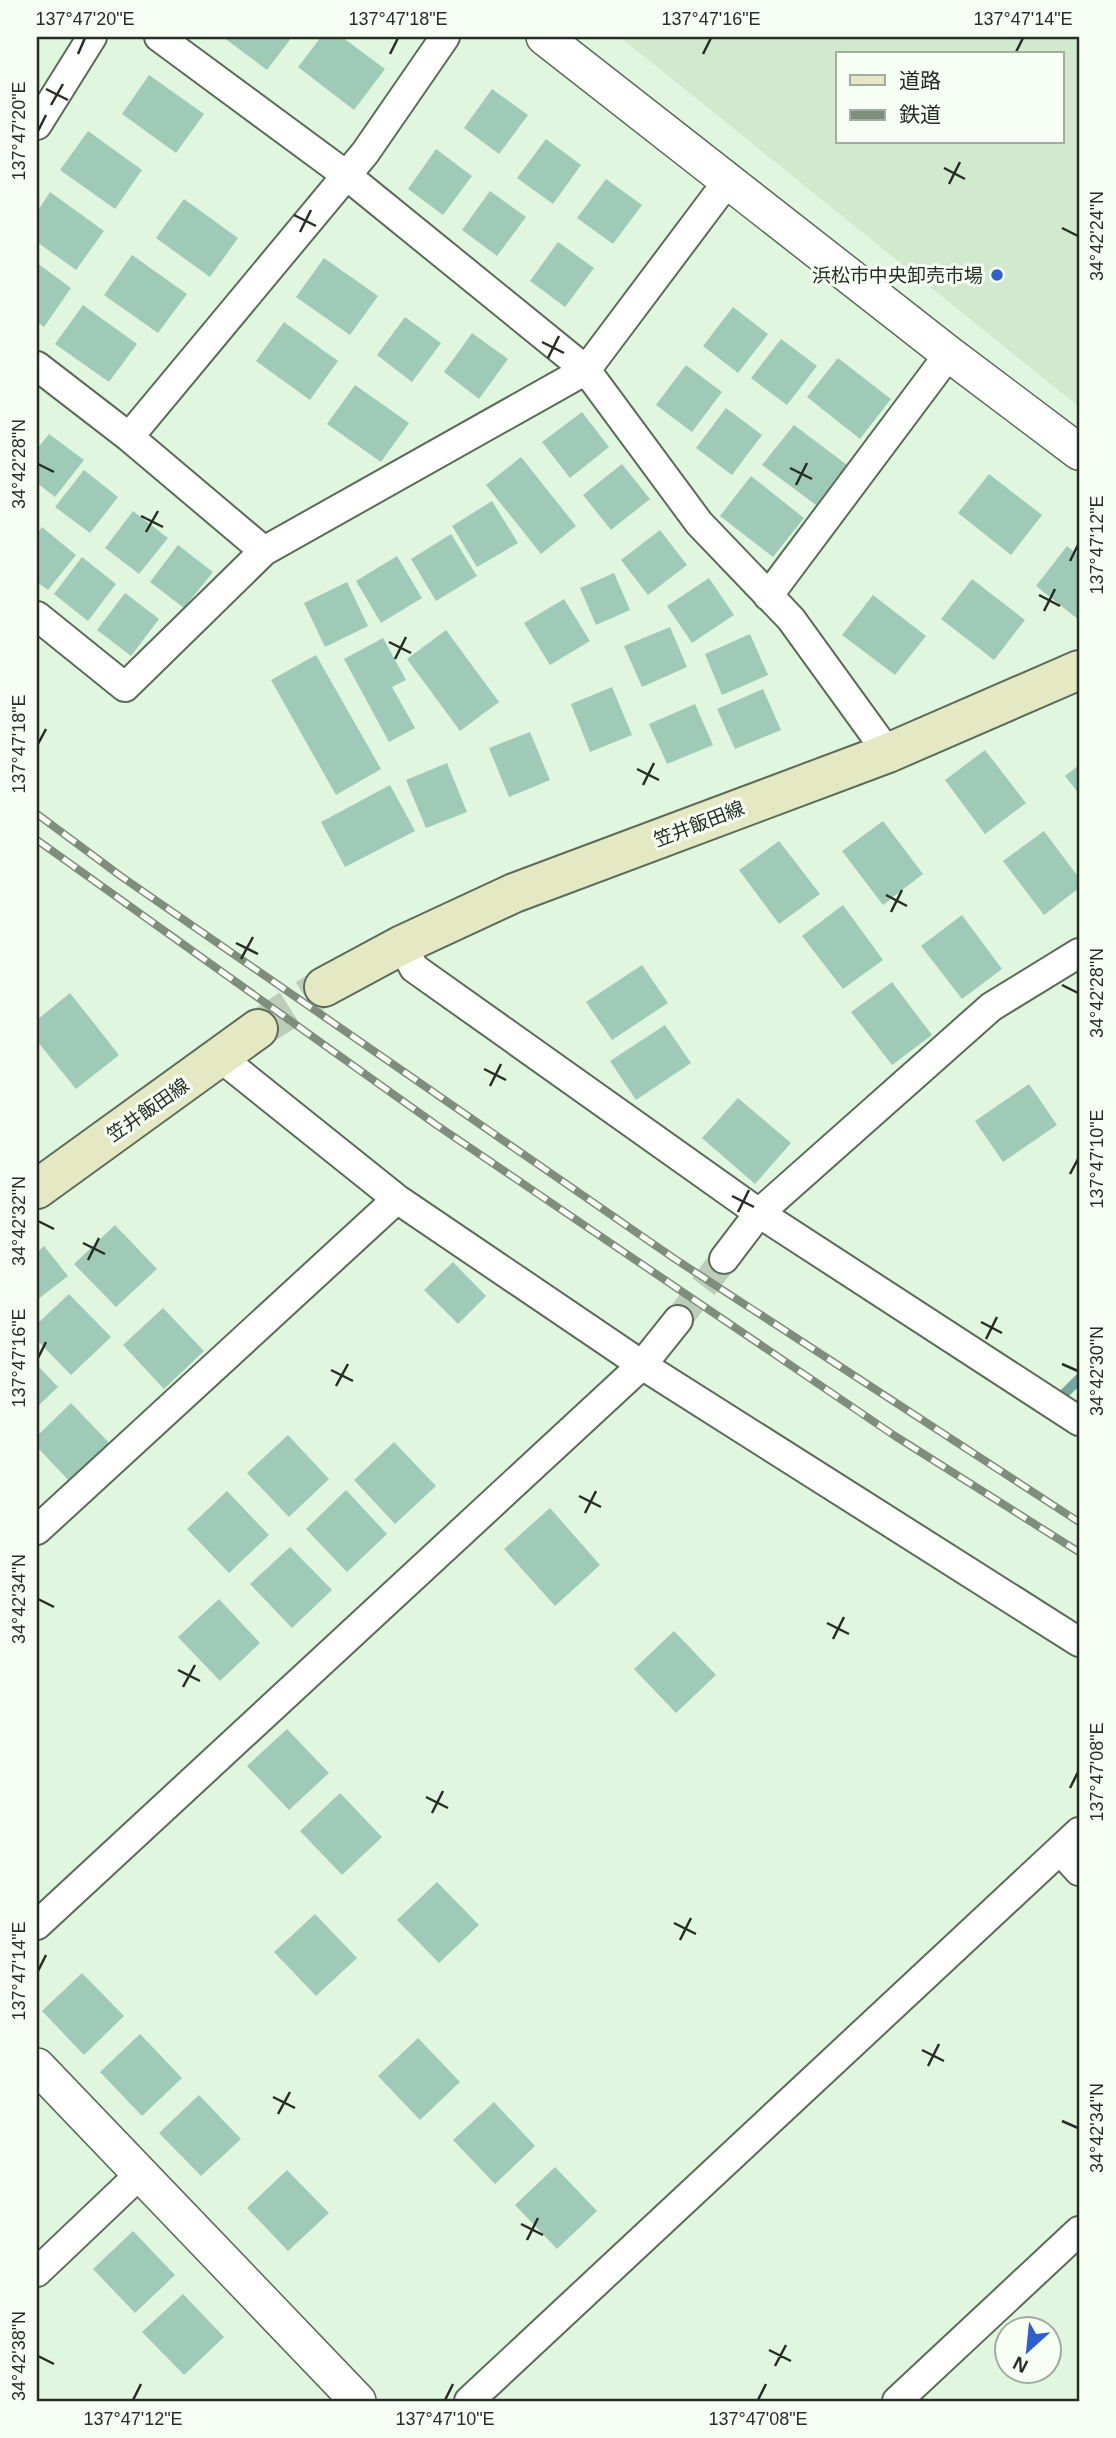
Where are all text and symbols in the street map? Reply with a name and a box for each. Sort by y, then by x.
text: 137°47'20"E [35,9,135,29]
text: 137°47'18"E [348,9,448,29]
text: 137°47'16"E [661,9,761,29]
text: 137°47'14"E [973,9,1073,29]
legend [836,52,1064,144]
text: 道路 [899,69,941,92]
text: 137°47'20"E [9,81,29,181]
text: 鉄道 [899,103,941,126]
text: 34°42'24"N [1087,191,1107,281]
place label: 浜松市中央卸売市場 [812,265,983,286]
marker: 浜松市中央卸売市場 [989,267,1005,283]
text: 34°42'28"N [9,419,29,509]
text: 137°47'12"E [1087,495,1107,595]
text: 137°47'18"E [9,694,29,794]
street label: 笠井飯田線 [651,797,747,851]
text: 34°42'28"N [1087,948,1107,1038]
street label: 笠井飯田線 [103,1074,193,1146]
text: 137°47'10"E [1087,1109,1107,1209]
text: 34°42'32"N [9,1176,29,1266]
text: 137°47'16"E [9,1308,29,1408]
text: 34°42'30"N [1087,1326,1107,1416]
text: 34°42'34"N [9,1554,29,1644]
text: 137°47'08"E [1087,1722,1107,1822]
text: 137°47'14"E [9,1921,29,2021]
text: 34°42'34"N [1087,2083,1107,2173]
text: 34°42'38"N [9,2311,29,2401]
north arrow [993,2316,1064,2386]
text: N [1010,2352,1031,2377]
text: 137°47'12"E [83,2409,183,2429]
text: 137°47'10"E [395,2409,495,2429]
text: 137°47'08"E [708,2409,808,2429]

